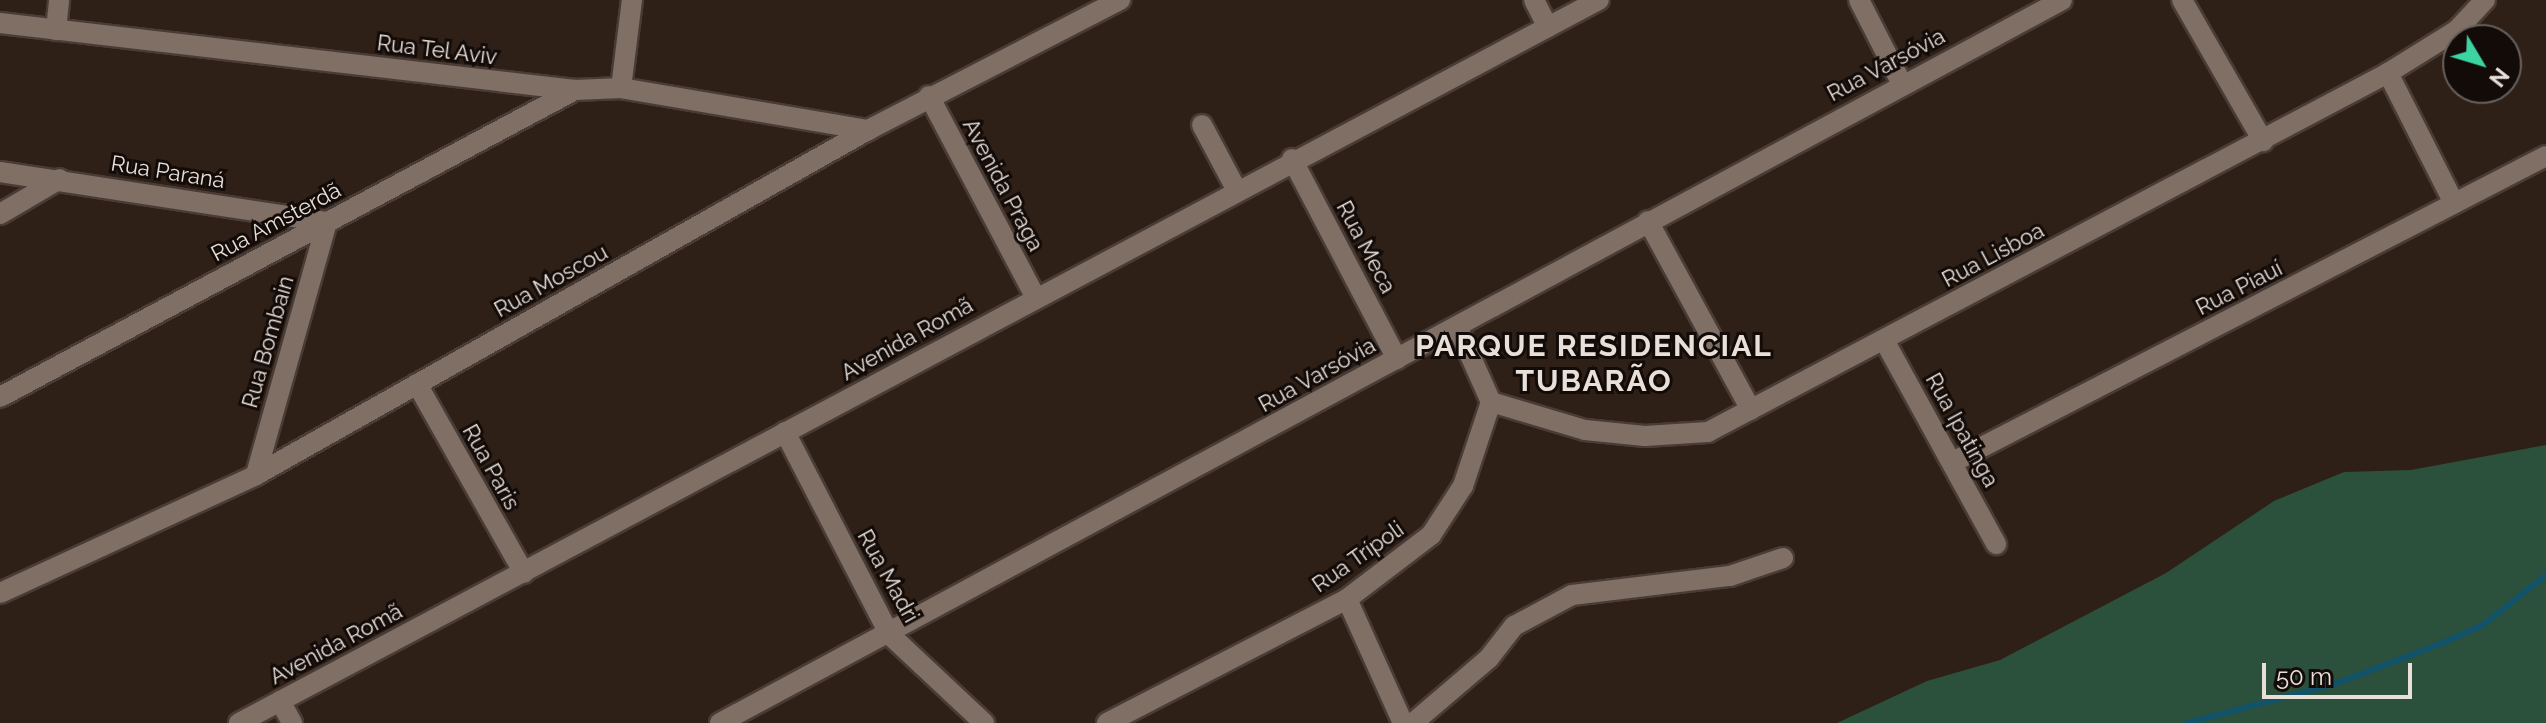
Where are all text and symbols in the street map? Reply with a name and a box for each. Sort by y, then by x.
street label: Rua Varsóvia [1822,23,1950,107]
north arrow [2442,24,2522,104]
street label: Rua Tel Aviv [374,29,500,71]
text: N [2484,63,2515,92]
street label: Avenida Praga [957,114,1049,256]
street label: Rua Paraná [109,150,227,194]
street label: Rua Amsterdã [206,177,346,267]
street label: Rua Meca [1331,196,1401,298]
street label: Rua Lisboa [1937,217,2049,293]
street label: Rua Moscou [490,239,612,323]
street label: Rua Piauí [2191,255,2287,321]
street label: Rua Bombain [237,273,299,411]
street label: Avenida Romã [836,292,978,386]
district label: PARQUE RESIDENCIAL TUBARÃO [1415,328,1773,398]
street label: Rua Varsóvia [1254,332,1380,418]
street label: Rua Ipatinga [1920,368,2004,492]
street label: Rua Paris [457,420,525,514]
street label: Rua Trípoli [1307,516,1409,598]
street label: Rua Madri [852,525,924,627]
street label: Avenida Romã [265,598,407,690]
scale bar [2266,647,2416,697]
text: 50 m [2276,662,2332,691]

